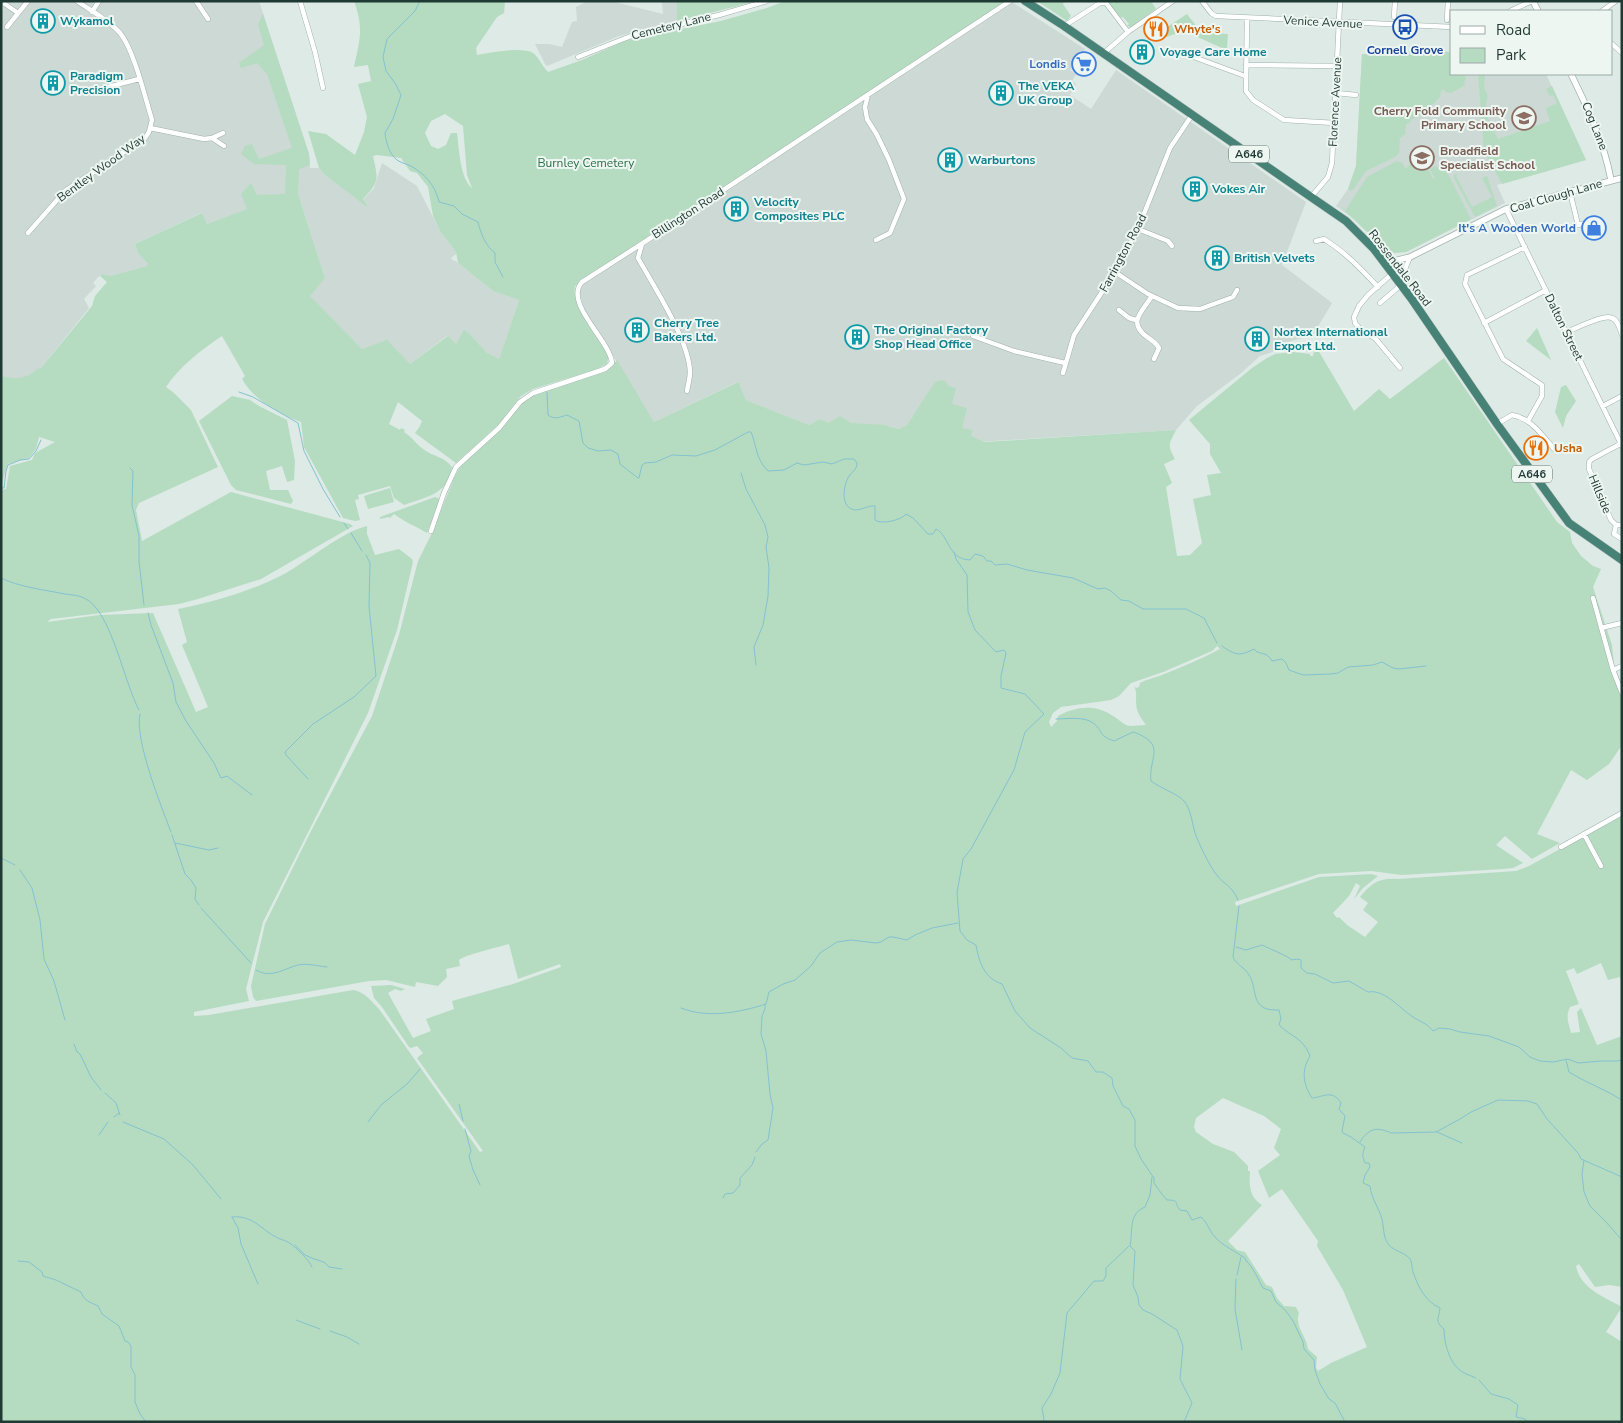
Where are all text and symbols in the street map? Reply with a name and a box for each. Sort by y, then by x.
building icon: Wykamol [30,8,56,34]
street label: Cemetery Lane [630,8,712,44]
legend [1450,10,1613,75]
street label: Venice Avenue [1282,12,1363,32]
place label: Wykamol [60,13,114,29]
bus stop icon: Cornell Grove [1392,14,1418,40]
restaurant icon: Whyte's [1143,16,1169,42]
text: Road [1496,20,1531,40]
place label: Whyte's [1174,21,1221,37]
building icon: Voyage Care Home [1129,39,1155,65]
place label: Cornell Grove [1367,42,1444,58]
place label: Voyage Care Home [1159,44,1267,60]
text: Park [1496,45,1526,65]
supermarket icon: Londis [1071,51,1097,77]
place label: Londis [1029,56,1066,72]
street label: Florence Avenue [1325,57,1345,147]
place label: Paradigm Precision [70,68,123,98]
building icon: Paradigm Precision [40,70,66,96]
place label: The VEKA UK Group [1018,78,1075,108]
building icon: The VEKA UK Group [988,80,1014,106]
street label: Cog Lane [1578,100,1612,152]
place label: Cherry Fold Community Primary School [1374,103,1507,133]
school or university icon: Cherry Fold Community Primary School [1511,105,1537,131]
street label: Bentley Wood Way [54,130,149,205]
place label: Broadfield Specialist School [1440,143,1535,173]
school or university icon: Broadfield Specialist School [1409,145,1435,171]
road number: A646 [1229,146,1269,162]
building icon: Warburtons [937,147,963,173]
place label: Warburtons [968,152,1036,168]
park label: Burnley Cemetery [537,155,635,171]
street label: Coal Clough Lane [1508,175,1604,217]
building icon: Vokes Air [1182,176,1208,202]
place label: Vokes Air [1211,181,1266,197]
street label: Billington Road [649,184,727,242]
place label: Velocity Composites PLC [753,194,845,224]
building icon: Velocity Composites PLC [723,196,749,222]
street label: Farrington Road [1096,211,1150,295]
shop icon: It's A Wooden World [1581,215,1607,241]
place label: It's A Wooden World [1458,220,1576,236]
street label: Rossendale Road [1365,226,1435,310]
building icon: British Velvets [1204,245,1230,271]
place label: British Velvets [1234,250,1315,266]
street label: Dalton Street [1541,291,1587,364]
place label: Cherry Tree Bakers Ltd. [654,315,720,345]
building icon: Cherry Tree Bakers Ltd. [624,317,650,343]
place label: The Original Factory Shop Head Office [874,322,989,352]
building icon: The Original Factory Shop Head Office [844,324,870,350]
place label: Nortex International Export Ltd. [1274,324,1388,354]
building icon: Nortex International Export Ltd. [1244,326,1270,352]
restaurant icon: Usha [1523,435,1549,461]
place label: Usha [1554,440,1582,456]
road number: A646 [1512,466,1552,482]
street label: Hillside [1585,472,1615,516]

